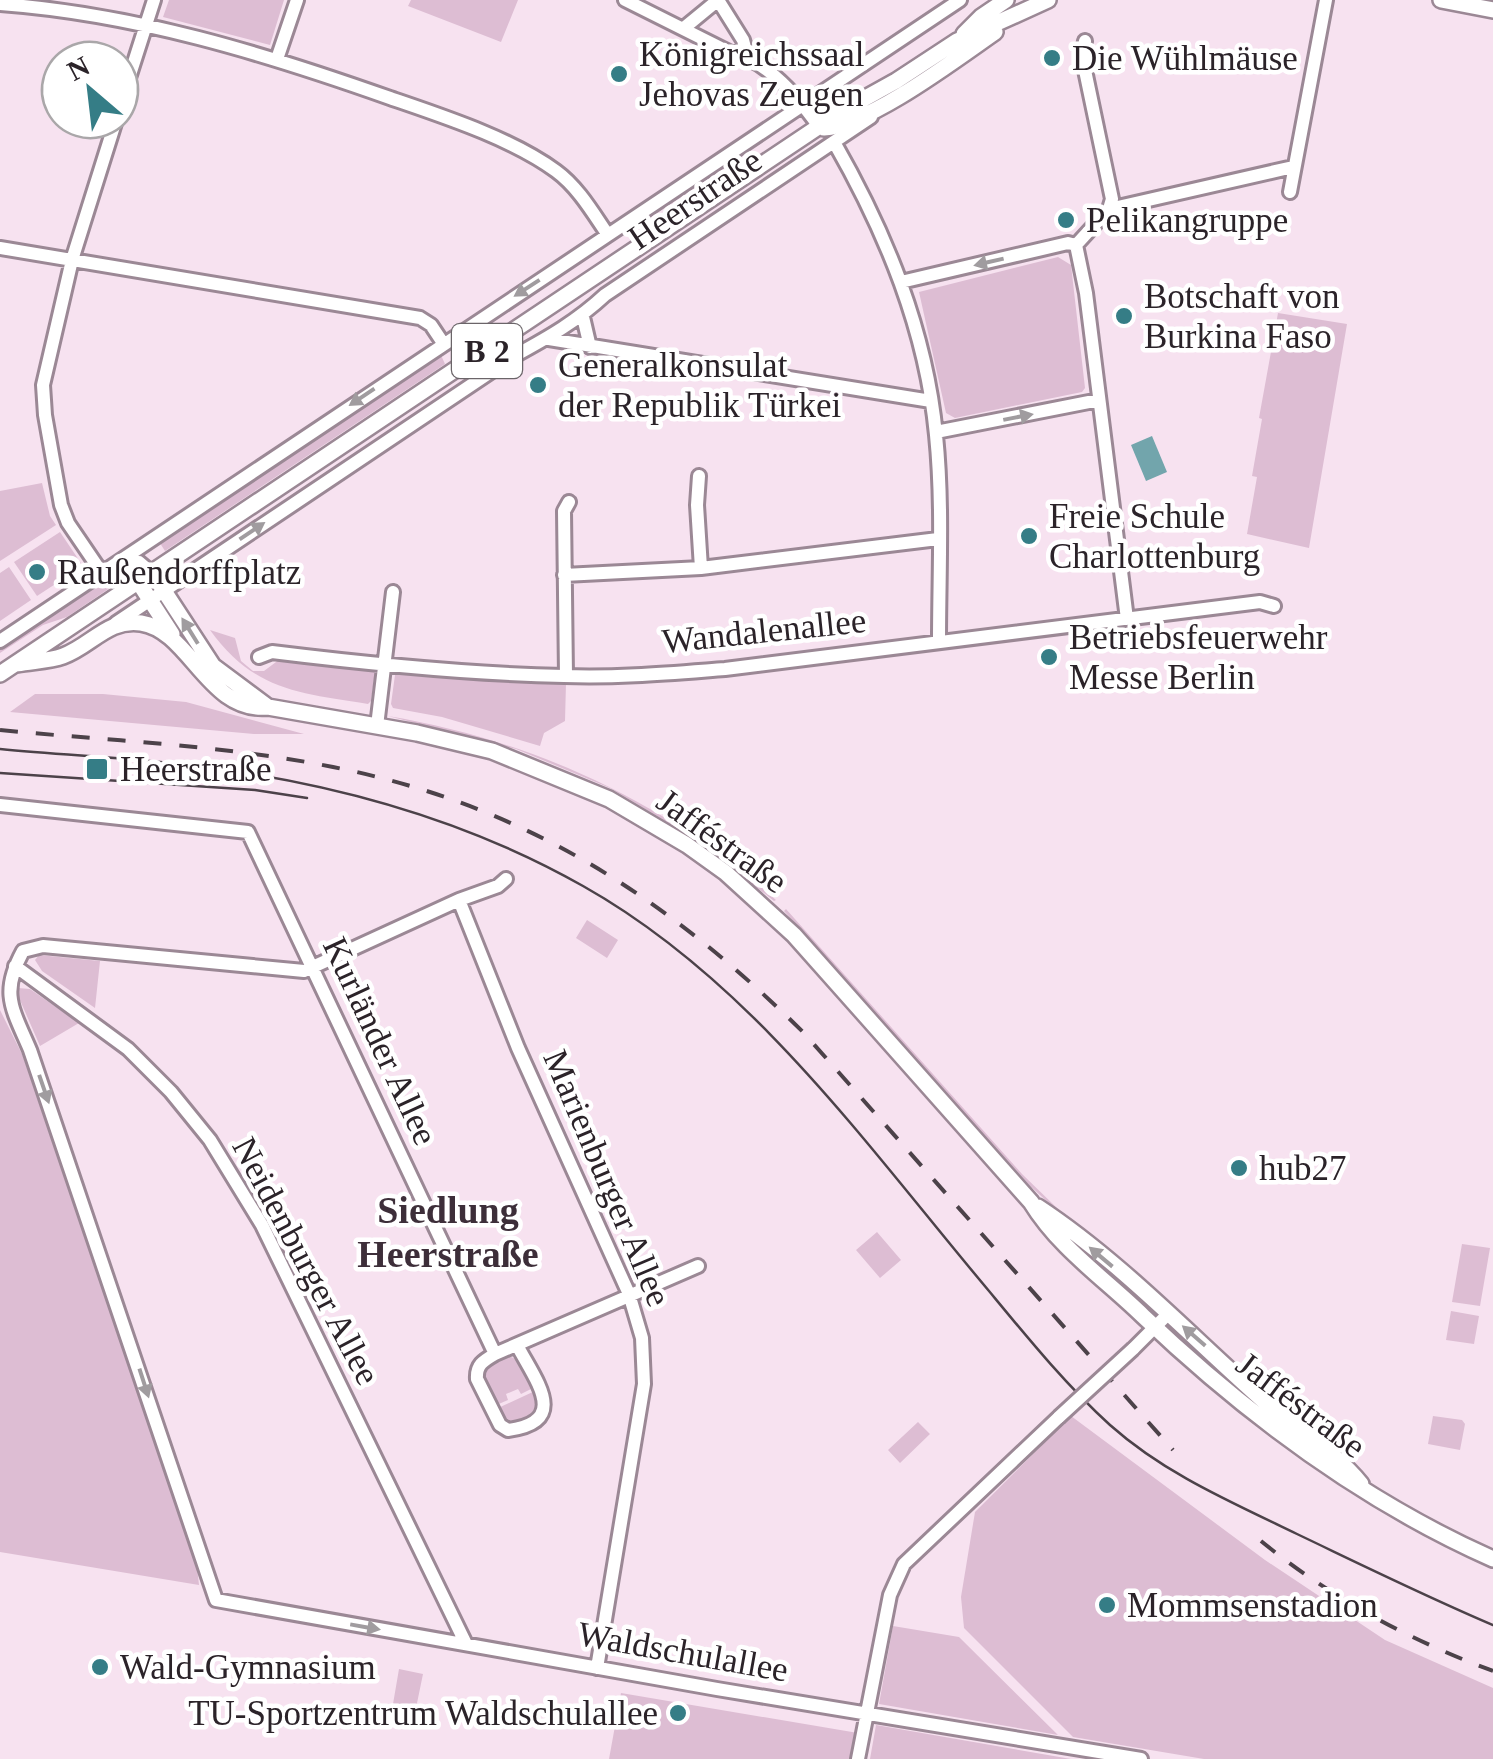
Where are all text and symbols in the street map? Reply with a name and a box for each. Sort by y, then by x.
place label: Königreichssaal Jehovas Zeugen [639,35,865,114]
place label: Die Wühlmäuse [1072,39,1298,78]
north arrow [40,40,140,140]
marker: Die Wühlmäuse [1041,47,1063,69]
text: N [62,50,95,87]
marker: Königreichssaal Jehovas Zeugen [608,63,630,85]
street label: Heerstraße [621,140,769,258]
place label: Pelikangruppe [1086,201,1288,240]
marker: Pelikangruppe [1055,209,1077,231]
one-way arrow [973,255,1004,270]
place label: Botschaft von Burkina Faso [1144,277,1339,356]
one-way arrow [513,279,541,297]
marker: Botschaft von Burkina Faso [1113,305,1135,327]
road number: B 2 [452,324,522,378]
place label: Generalkonsulat der Republik Türkei [558,346,841,425]
marker: Generalkonsulat der Republik Türkei [527,374,549,396]
one-way arrow [348,388,375,406]
one-way arrow [1003,408,1034,424]
place label: Freie Schule Charlottenburg [1049,497,1260,576]
one-way arrow [239,523,266,541]
marker: Freie Schule Charlottenburg [1018,525,1040,547]
place label: Raußendorffplatz [57,553,301,592]
marker: Raußendorffplatz [26,561,48,583]
street label: Wandalenallee [660,601,868,661]
one-way arrow [181,617,199,645]
place label: Betriebsfeuerwehr Messe Berlin [1069,618,1328,697]
marker: Betriebsfeuerwehr Messe Berlin [1038,646,1060,668]
place label: Heerstraße [120,750,272,789]
marker: Heerstraße [84,756,110,782]
street label: Jafféstraße [649,781,795,901]
street label: Kurländer Allee [315,931,445,1151]
street label: Marienburger Allee [535,1044,679,1312]
one-way arrow [37,1074,52,1104]
street label: Neidenburger Allee [224,1131,388,1391]
place label: hub27 [1259,1149,1347,1188]
marker: hub27 [1228,1157,1250,1179]
district label: Siedlung Heerstraße [357,1189,539,1275]
one-way arrow [1089,1246,1114,1268]
one-way arrow [1182,1325,1206,1348]
street label: Jafféstraße [1229,1344,1373,1466]
one-way arrow [138,1369,153,1399]
place label: Mommsenstadion [1127,1586,1378,1625]
marker: Mommsenstadion [1096,1594,1118,1616]
street label: Waldschulallee [575,1614,791,1690]
one-way arrow [350,1620,382,1635]
place label: Wald-Gymnasium [120,1648,376,1687]
marker: Wald-Gymnasium [89,1656,111,1678]
place label: TU-Sportzentrum Waldschulallee [188,1694,658,1733]
marker: TU-Sportzentrum Waldschulallee [667,1702,689,1724]

